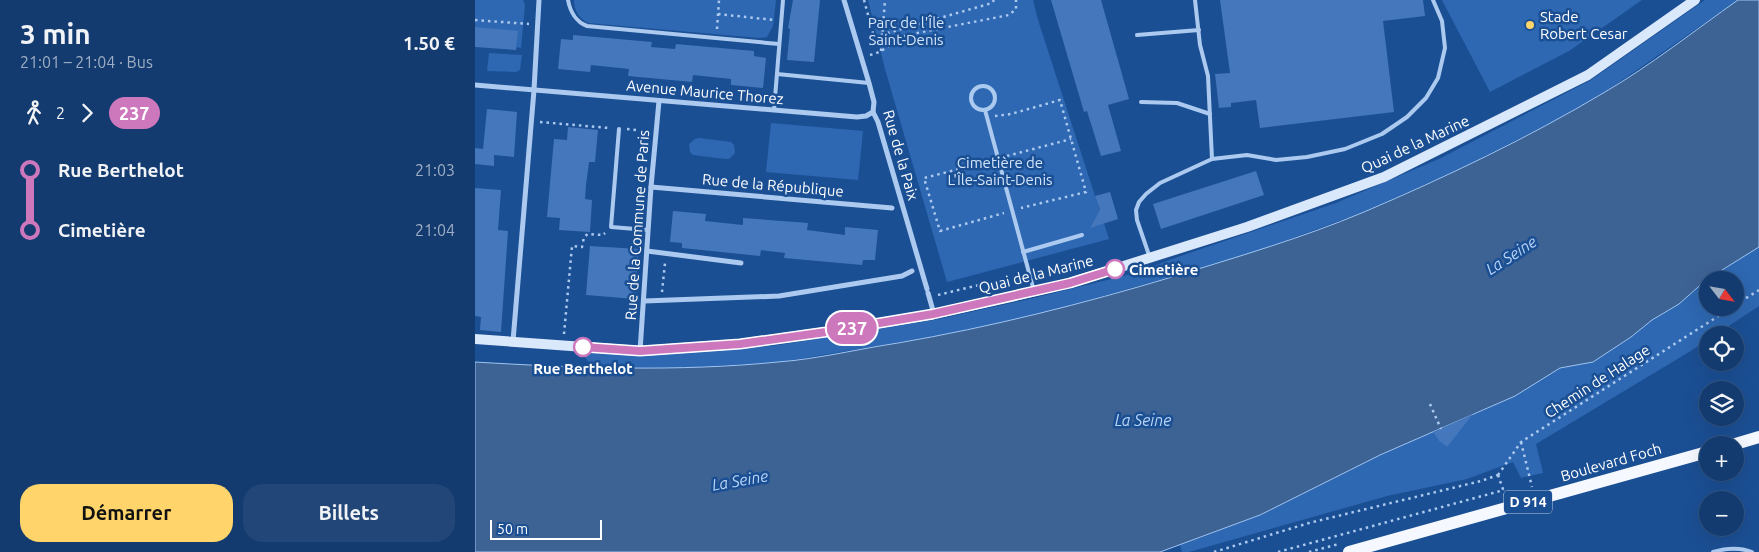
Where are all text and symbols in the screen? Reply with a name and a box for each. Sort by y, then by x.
place label: Stade Robert Cesar [1540,8,1628,42]
park label: Parc de l'Île Saint-Denis [868,14,944,48]
text: 3 min [20,18,91,49]
marker: Stade Robert Cesar [1524,19,1536,31]
text: 1.50 € [403,32,455,54]
text: 21:01 – 21:04 · Bus [20,53,153,71]
street label: Avenue Maurice Thorez [626,77,784,107]
icon: walk [20,99,48,127]
icon: forward [73,99,101,127]
text: 237 [119,103,150,123]
text: 2 [56,104,65,122]
street label: Rue de la Paix [880,108,922,202]
street label: Quai de la Marine [1358,111,1472,177]
street label: Rue de la Commune de Paris [622,129,652,321]
park label: Cimetière de L'Île-Saint-Denis [947,154,1053,188]
text: Rue Berthelot [58,159,184,181]
text: 21:03 [415,161,455,179]
street label: Rue de la République [701,170,845,200]
text: Cimetière [58,219,146,241]
text: 21:04 [415,221,455,239]
water label: La Seine [1482,232,1540,278]
street label: Quai de la Marine [977,252,1095,296]
marker: Cimetière [1105,259,1125,279]
place label: Cimetière [1129,261,1198,278]
north arrow [1699,271,1744,316]
map controls [1699,271,1744,536]
line badge: 237 [823,312,881,344]
text: 237 [837,318,867,338]
button: locate [1699,326,1744,371]
marker: Rue Berthelot [573,337,593,357]
street label: Chemin de Halage [1541,341,1653,421]
place label: Rue Berthelot [533,360,633,377]
button: layers [1699,381,1744,426]
water label: La Seine [1115,411,1171,429]
button: + [1699,436,1744,481]
street label: Boulevard Foch [1559,439,1663,485]
water label: La Seine [711,466,769,494]
button: Démarrer [20,484,233,542]
button: Billets [243,484,455,542]
road number: D 914 [1504,491,1552,514]
button: − [1699,491,1744,536]
scale bar [490,517,603,540]
text: 50 m [497,521,528,537]

